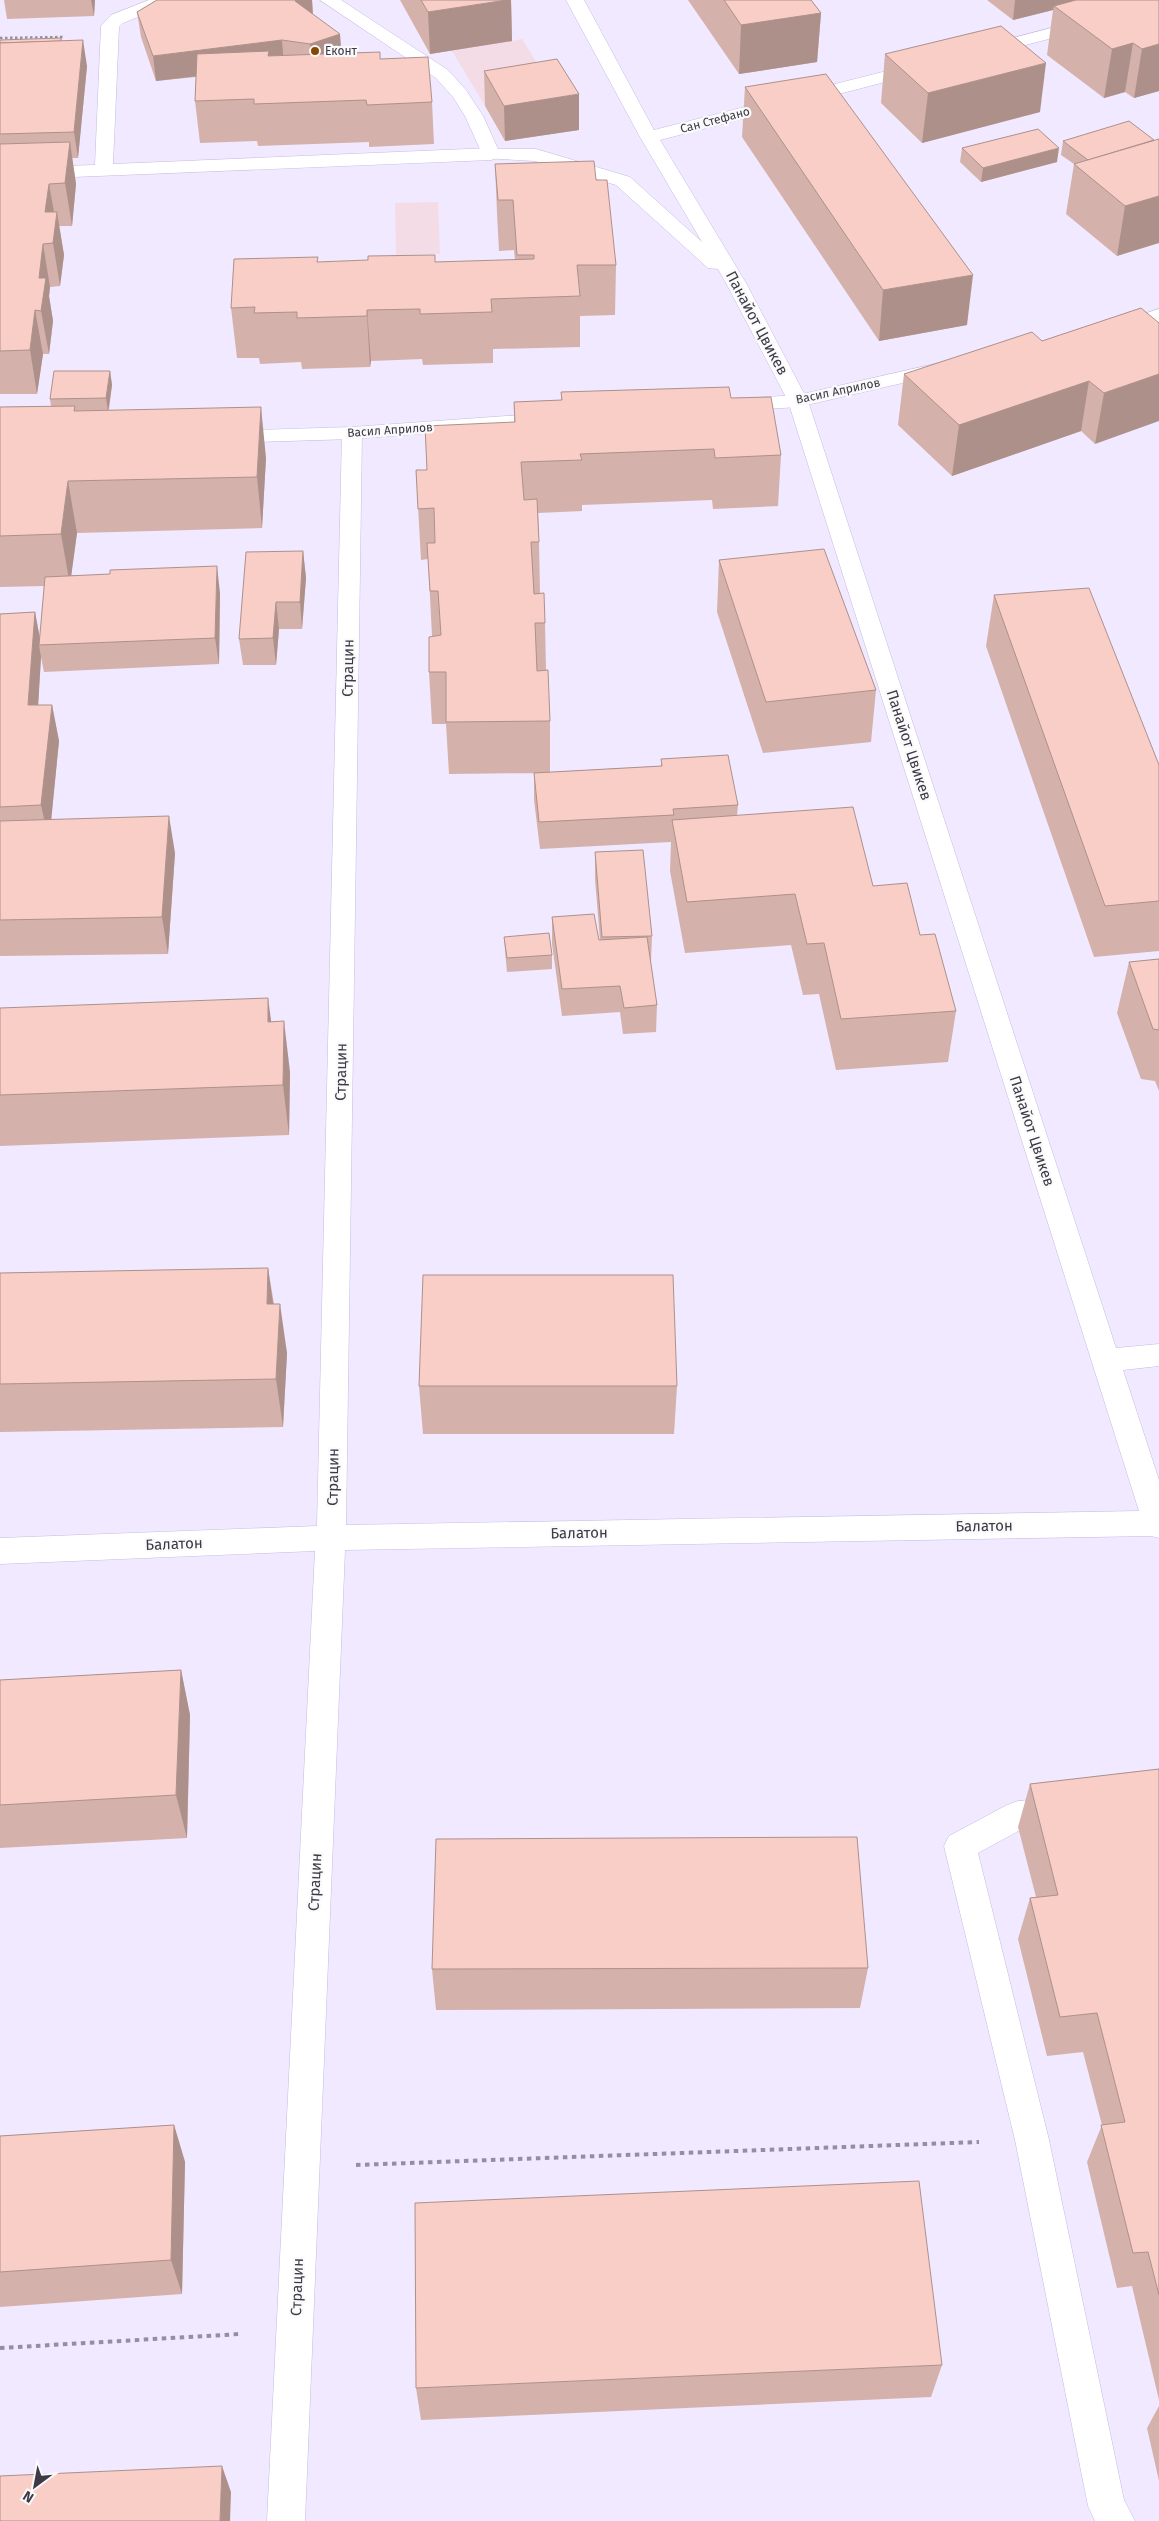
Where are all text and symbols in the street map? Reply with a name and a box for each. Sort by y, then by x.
place label: Еконт [325,44,358,58]
marker: Еконт [309,45,321,57]
street label: Сан Стефано [679,104,751,136]
street label: Панайот Цвикев [722,268,792,378]
street label: Васил Априлов [795,375,882,407]
street label: Васил Априлов [347,420,434,440]
street label: Страцин [338,639,358,697]
street label: Панайот Цвикев [883,687,935,803]
street label: Страцин [331,1043,351,1101]
street label: Панайот Цвикев [1006,1073,1058,1189]
street label: Страцин [323,1448,343,1506]
street label: Балатон [955,1517,1013,1535]
street label: Балатон [550,1524,608,1542]
street label: Балатон [145,1534,203,1554]
street label: Страцин [304,1853,326,1911]
street label: Страцин [287,2258,307,2316]
north arrow [10,2461,60,2511]
text: N [20,2487,37,2506]

